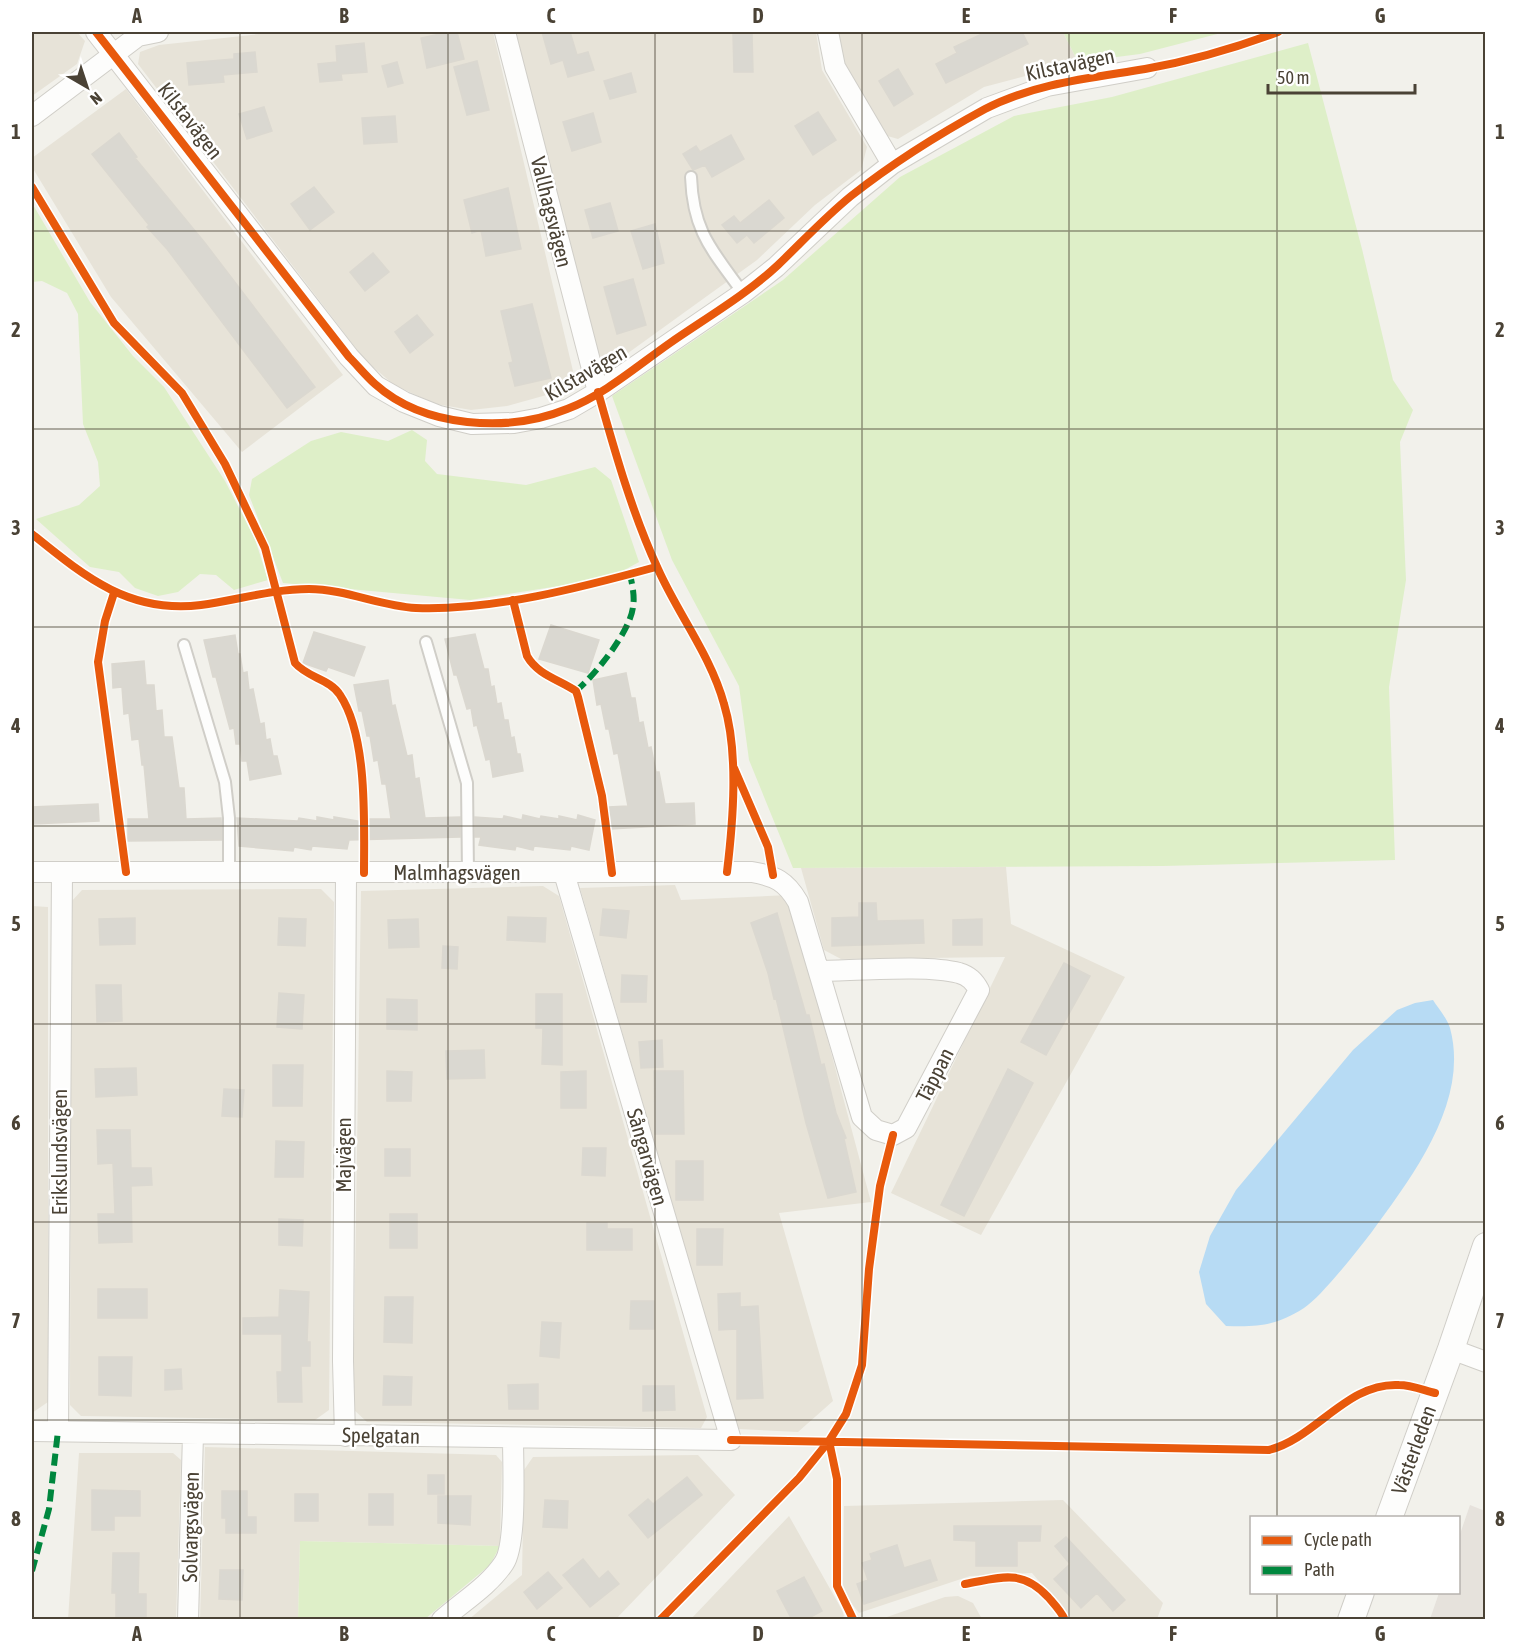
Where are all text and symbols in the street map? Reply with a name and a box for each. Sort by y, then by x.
text: A [131,4,142,27]
text: B [339,4,349,27]
text: C [547,4,556,27]
text: D [752,4,764,27]
text: E [962,4,971,27]
text: F [1169,4,1177,27]
text: G [1375,4,1386,27]
street label: Kilstavägen [1023,43,1117,85]
north arrow [57,57,117,117]
scale bar [1268,57,1415,95]
text: 50 m [1277,67,1309,88]
street label: Kilstavägen [153,77,228,163]
text: N [87,89,106,109]
text: 1 [11,120,21,143]
text: 1 [1495,120,1505,143]
street label: Vallhagsvägen [527,154,577,270]
text: 2 [11,318,21,341]
text: 2 [1495,318,1505,341]
street label: Kilstavägen [540,339,631,405]
text: 3 [11,516,21,539]
text: 3 [1495,516,1505,539]
text: 4 [10,714,21,737]
text: 4 [1494,714,1505,737]
street label: Malmhagsvägen [393,860,521,884]
text: 5 [11,912,21,935]
text: 5 [1495,912,1505,935]
street label: Täppan [910,1044,958,1106]
street label: Erikslundsvägen [47,1089,71,1215]
street label: Sångarvägen [623,1105,673,1208]
text: 6 [11,1111,21,1134]
text: 6 [1495,1111,1505,1134]
street label: Majvägen [331,1117,355,1193]
text: 7 [11,1309,21,1332]
text: 7 [1495,1309,1505,1332]
street label: Västerleden [1386,1402,1440,1497]
street label: Spelgatan [342,1422,420,1448]
street label: Solvargsvägen [177,1471,203,1583]
text: 8 [11,1507,21,1530]
text: 8 [1495,1507,1505,1530]
legend [1250,1516,1460,1594]
text: Cycle path [1304,1529,1372,1550]
text: Path [1304,1559,1335,1580]
text: A [131,1622,142,1645]
text: B [339,1622,349,1645]
text: C [547,1622,556,1645]
text: D [752,1622,764,1645]
text: E [962,1622,971,1645]
text: F [1169,1622,1177,1645]
text: G [1375,1622,1386,1645]

